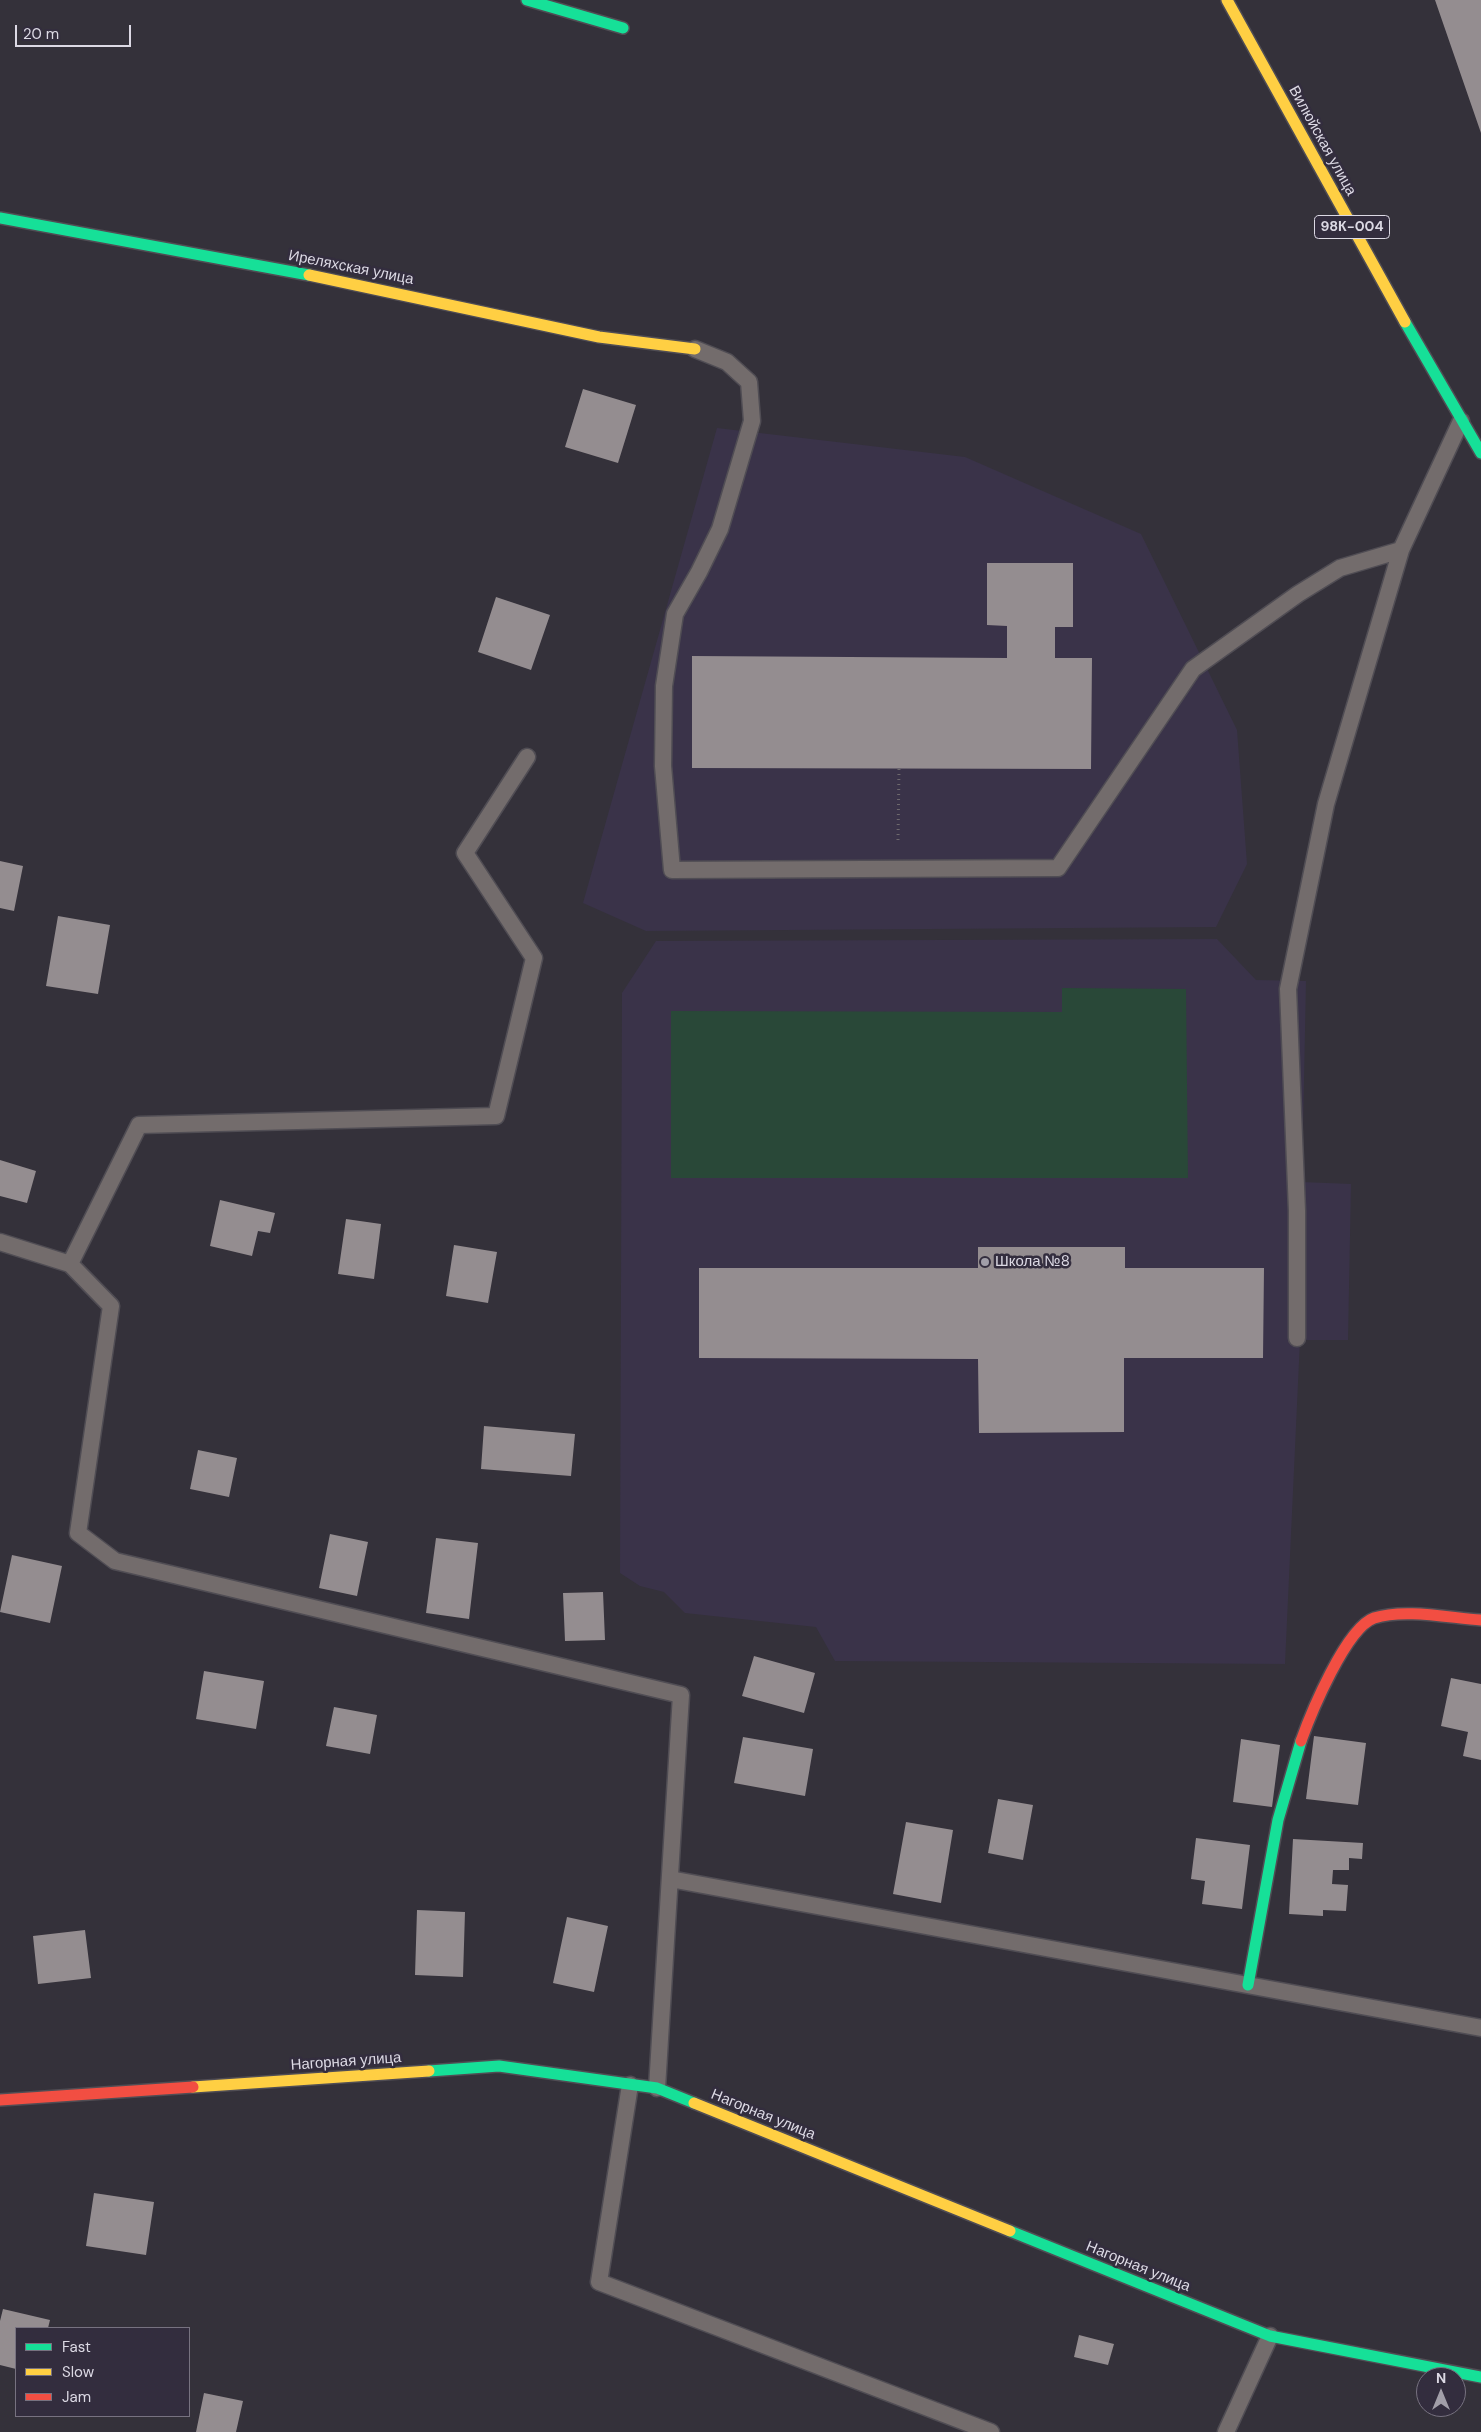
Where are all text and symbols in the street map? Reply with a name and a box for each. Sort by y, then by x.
scale bar [18,15,134,47]
text: 20 m [23,24,59,44]
street label: Вилюйская улица [1284,83,1360,199]
road number: 98К-004 [1314,216,1390,238]
street label: Иреляхская улица [287,247,415,289]
place label: Школа №8 [995,1253,1070,1271]
marker: Школа №8 [979,1256,991,1268]
street label: Нагорная улица [290,2049,402,2075]
street label: Нагорная улица [708,2086,818,2144]
street label: Нагорная улица [1083,2238,1193,2296]
legend [15,2327,190,2417]
text: Fast [62,2337,91,2357]
text: Slow [62,2362,94,2382]
north arrow [1416,2367,1466,2417]
text: N [1436,2369,1446,2387]
text: Jam [62,2387,91,2407]

